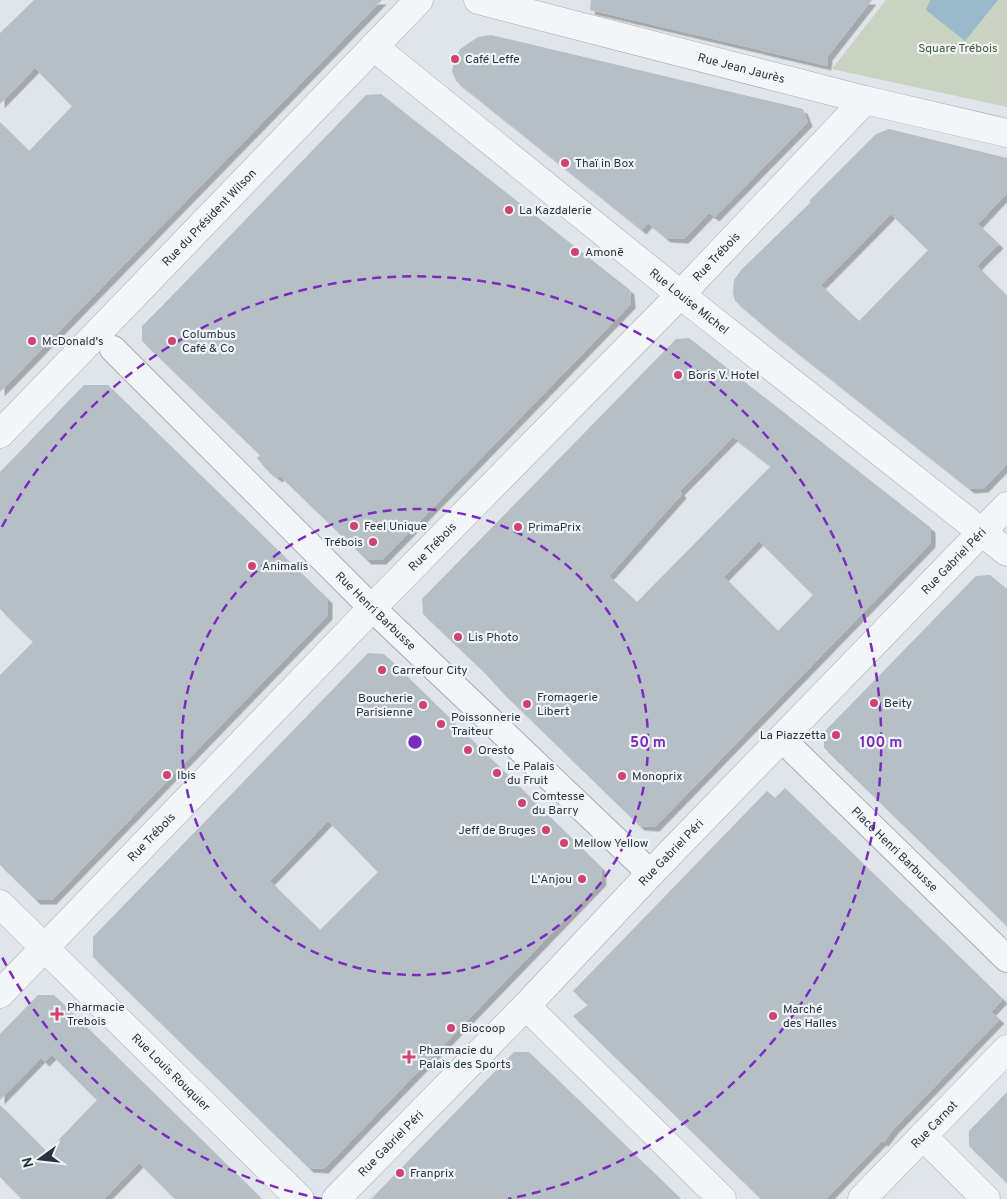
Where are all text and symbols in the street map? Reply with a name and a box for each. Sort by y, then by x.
park label: Square Trébois [918,41,998,57]
street label: Rue Jean Jaurès [696,50,786,88]
place label: Café Leffe [465,52,520,68]
marker: Café Leffe [449,53,461,65]
place label: Thaï in Box [575,156,634,172]
marker: Thaï in Box [559,157,571,169]
street label: Rue du Président Wilson [159,166,261,270]
place label: La Kazdalerie [519,203,592,219]
marker: La Kazdalerie [503,204,515,216]
street label: Rue Trébois [690,229,744,286]
place label: Amonē [585,245,624,261]
marker: Amonē [569,246,581,258]
street label: Rue Louise Michel [646,265,732,339]
place label: Columbus Café & Co [182,327,236,357]
place label: McDonald's [42,334,104,350]
marker: McDonald's [26,335,38,347]
marker: Columbus Café & Co [166,335,178,347]
place label: Boris V. Hotel [688,368,759,384]
marker: Boris V. Hotel [672,369,684,381]
place label: Feel Unique [364,519,427,535]
marker: Feel Unique [348,520,360,532]
street label: Rue Trébois [405,520,461,575]
place label: PrimaPrix [528,520,581,536]
marker: PrimaPrix [512,521,524,533]
street label: Rue Gabriel Péri [918,525,990,598]
place label: Trébois [324,535,363,551]
marker: Trébois [367,536,379,548]
place label: Animalis [262,559,308,575]
marker: Animalis [246,560,258,572]
street label: Rue Henri Barbusse [331,569,419,654]
place label: Lis Photo [468,630,519,646]
marker: Lis Photo [452,631,464,643]
place label: Carrefour City [392,663,468,679]
marker: Carrefour City [376,664,388,676]
place label: Fromagerie Libert [537,690,598,720]
place label: Boucherie Parisienne [356,691,413,721]
place label: Beity [884,696,912,712]
marker: Beity [868,697,880,709]
marker: Fromagerie Libert [521,698,533,710]
marker: Boucherie Parisienne [417,699,429,711]
place label: Poissonnerie Traiteur [451,710,521,740]
marker: Poissonnerie Traiteur [435,718,447,730]
place label: La Piazzetta [760,728,826,744]
marker: La Piazzetta [830,729,842,741]
centre of rings [406,733,424,751]
text: 50 m [630,734,666,753]
text: 100 m [860,734,902,753]
place label: Oresto [478,743,514,759]
marker: Oresto [462,744,474,756]
place label: Le Palais du Fruit [507,759,555,789]
marker: Le Palais du Fruit [491,767,503,779]
place label: Ibis [177,768,196,784]
marker: Ibis [161,769,173,781]
place label: Monoprix [632,769,682,785]
marker: Monoprix [616,770,628,782]
place label: Comtesse du Barry [532,789,585,819]
marker: Comtesse du Barry [516,797,528,809]
street label: Place Henri Barbusse [847,804,941,896]
street label: Rue Trébois [125,810,179,866]
street label: Rue Gabriel Péri [636,816,708,890]
place label: Jeff de Bruges [458,823,536,839]
marker: Jeff de Bruges [540,824,552,836]
place label: Mellow Yellow [574,836,649,852]
marker: Mellow Yellow [558,837,570,849]
place label: L'Anjou [531,872,572,888]
marker: L'Anjou [576,873,588,885]
place label: Pharmacie Trebois [67,1000,125,1030]
place label: Marché des Halles [783,1002,837,1032]
marker: Pharmacie Trebois [51,1008,63,1020]
marker: Marché des Halles [767,1010,779,1022]
place label: Biocoop [461,1021,505,1037]
marker: Biocoop [445,1022,457,1034]
street label: Rue Louis Rouquier [128,1031,214,1116]
place label: Pharmacie du Palais des Sports [419,1043,511,1073]
marker: Pharmacie du Palais des Sports [403,1051,415,1063]
street label: Rue Carnot [908,1098,962,1152]
street label: Rue Gabriel Péri [355,1108,428,1181]
north arrow [15,1134,65,1184]
text: N [19,1155,38,1169]
place label: Franprix [410,1166,454,1182]
marker: Franprix [394,1167,406,1179]

